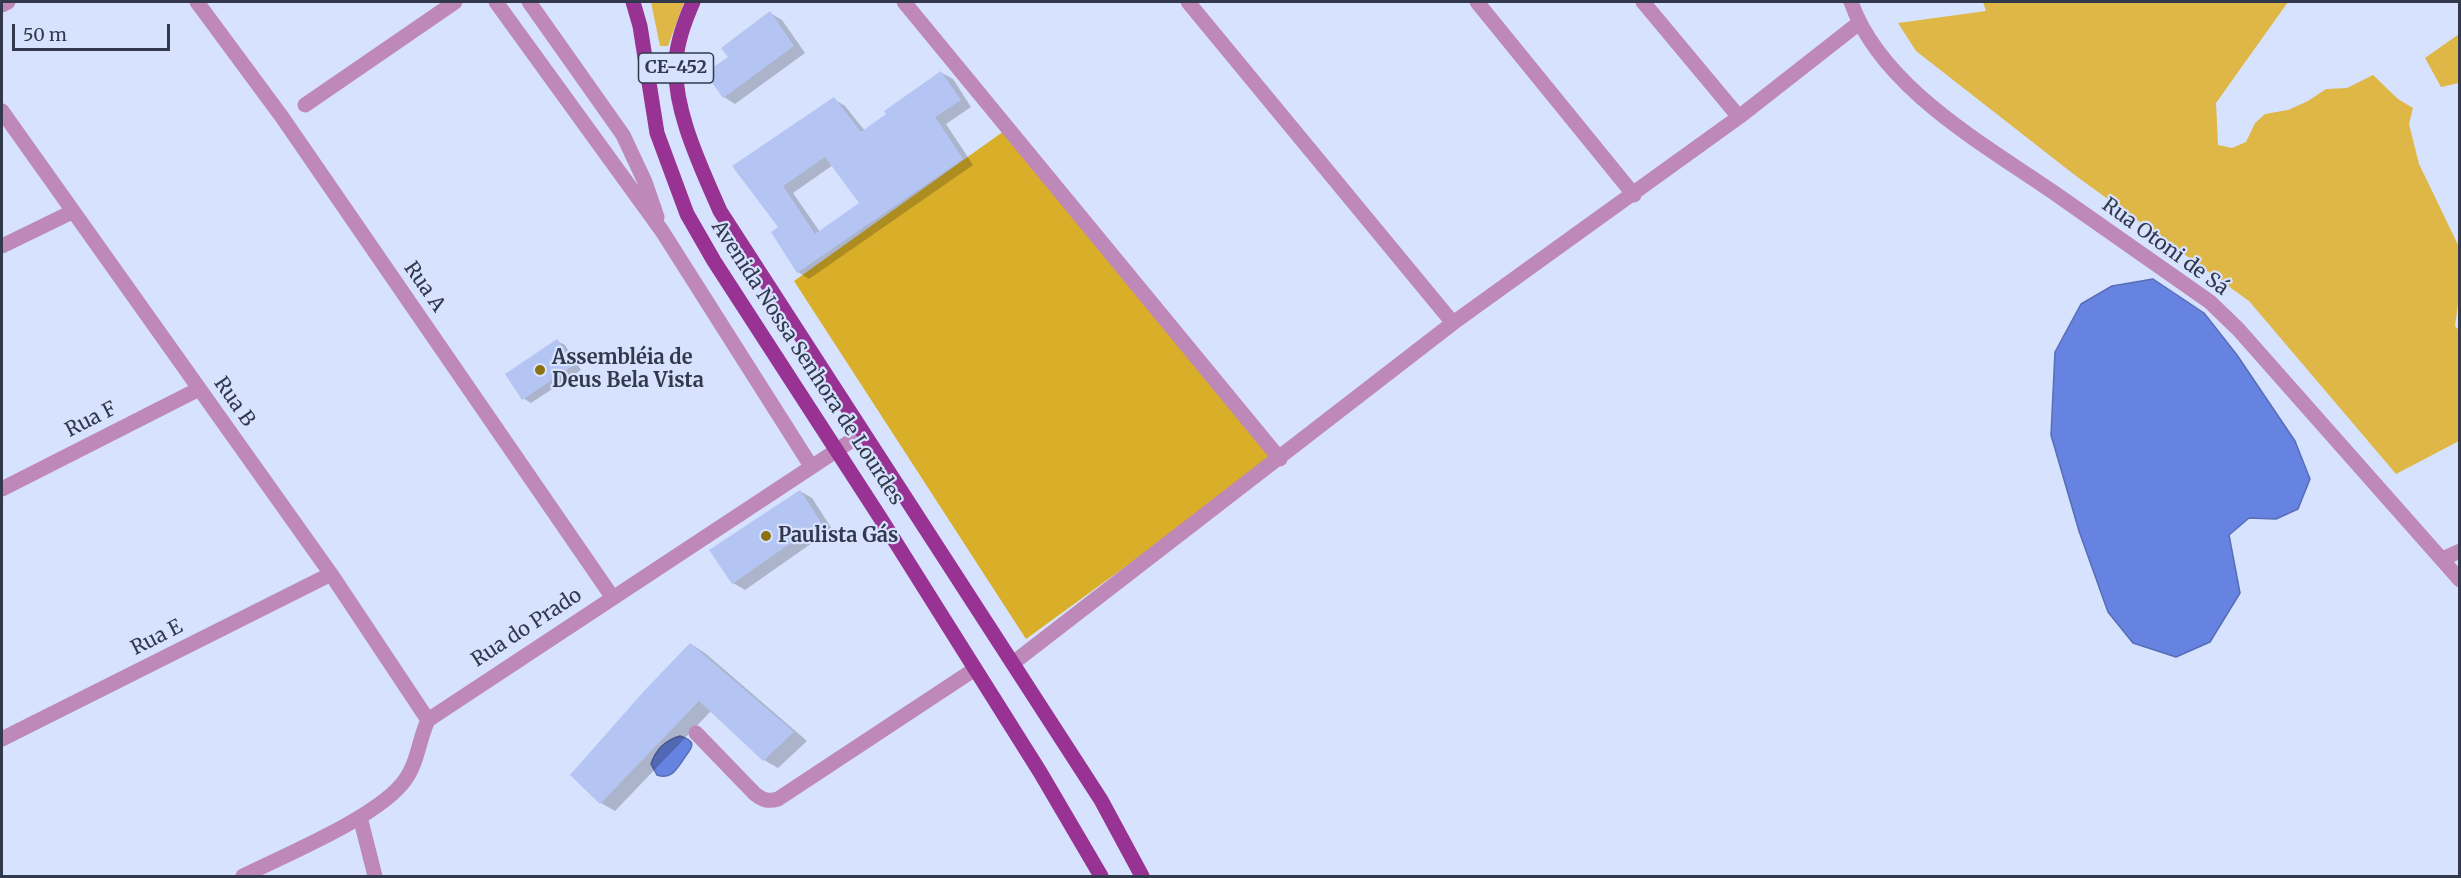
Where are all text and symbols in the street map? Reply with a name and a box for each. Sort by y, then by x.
scale bar [15,12,172,50]
text: 50 m [23,23,67,46]
road number: CE-452 [638,53,714,83]
street label: Rua Otoni de Sá [2097,193,2233,301]
street label: Avenida Nossa Senhora de Lourdes [706,216,908,510]
street label: Rua A [398,257,450,317]
place label: Assembléia de Deus Bela Vista [552,346,704,393]
marker: Assembléia de Deus Bela Vista [533,363,547,377]
street label: Rua B [208,373,260,431]
street label: Rua F [62,397,120,443]
place label: Paulista Gás [778,524,898,548]
marker: Paulista Gás [759,529,773,543]
street label: Rua do Prado [467,584,587,672]
street label: Rua E [127,615,187,661]

